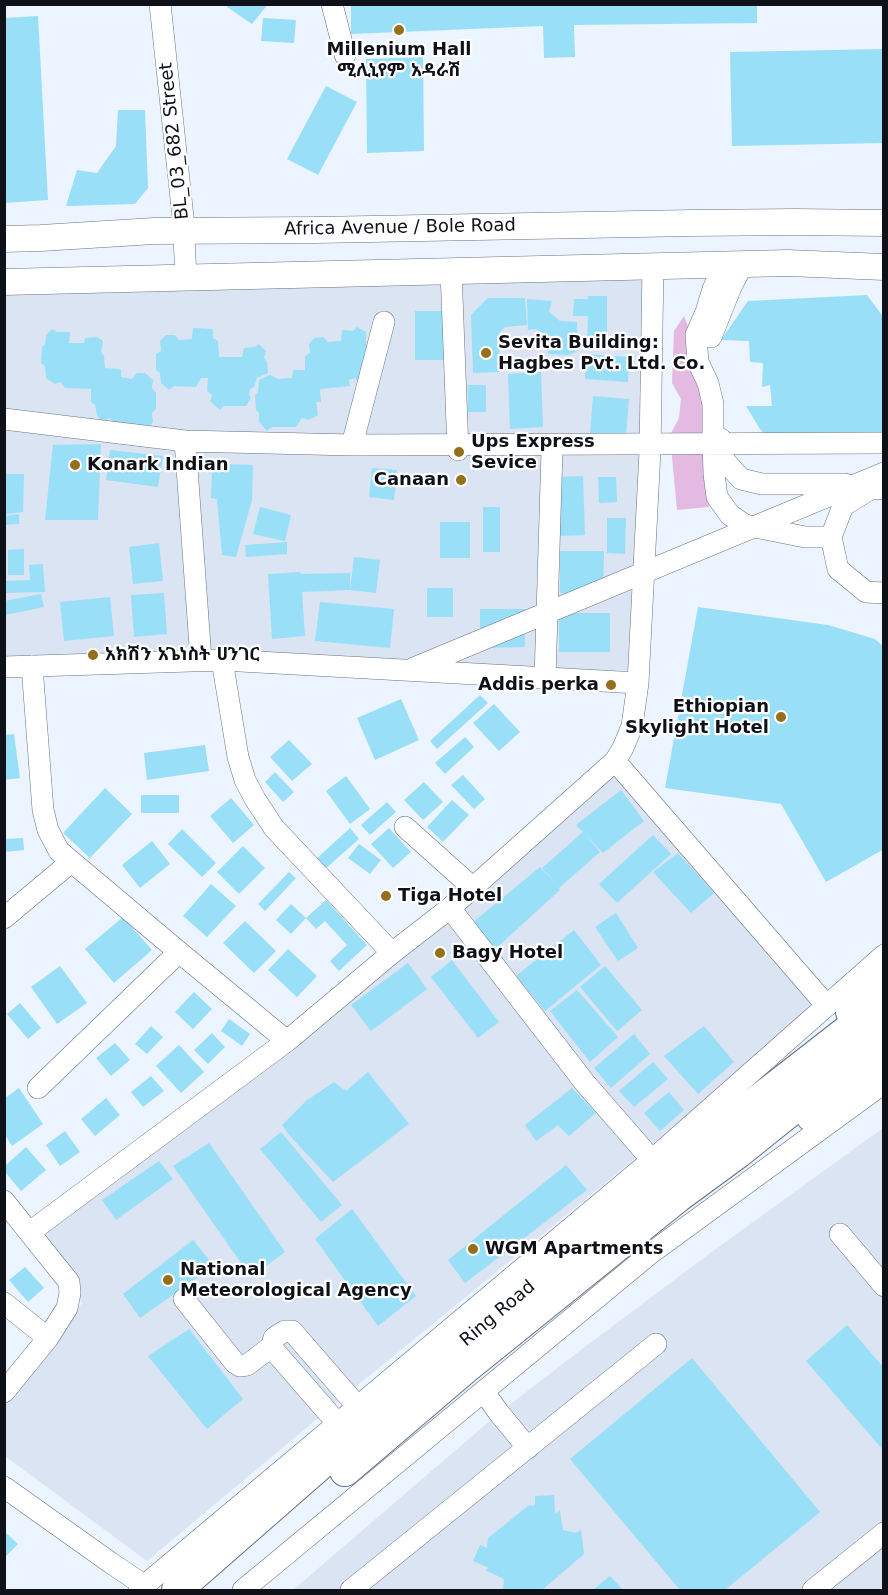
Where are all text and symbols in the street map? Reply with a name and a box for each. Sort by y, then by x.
marker: Millenium Hall ሚሊኒየም አዳራሽ [392,23,406,37]
place label: Millenium Hall ሚሊኒየም አዳራሽ [326,39,472,82]
street label: BL_03_682 Street [156,61,194,221]
street label: Africa Avenue / Bole Road [284,215,516,241]
place label: Sevita Building: Hagbes Pvt. Ltd. Co. [498,332,705,374]
marker: Sevita Building: Hagbes Pvt. Ltd. Co. [479,346,493,360]
place label: Ups Express Sevice [471,431,595,474]
marker: Ups Express Sevice [452,445,466,459]
place label: Konark Indian [87,454,229,476]
marker: Konark Indian [68,458,82,472]
place label: Canaan [374,469,449,491]
marker: Canaan [454,473,468,487]
place label: አክሽን አጌነስት ሀንገር [105,644,260,666]
marker: አክሽን አጌነስት ሀንገር [86,648,100,662]
place label: Addis perka [478,674,599,696]
marker: Addis perka [604,678,618,692]
place label: Ethiopian Skylight Hotel [625,696,769,738]
marker: Ethiopian Skylight Hotel [774,710,788,724]
place label: Tiga Hotel [398,885,502,907]
marker: Tiga Hotel [379,889,393,903]
place label: Bagy Hotel [452,942,563,964]
marker: Bagy Hotel [433,946,447,960]
place label: WGM Apartments [485,1238,663,1260]
marker: WGM Apartments [466,1242,480,1256]
place label: National Meteorological Agency [180,1259,412,1302]
marker: National Meteorological Agency [161,1273,175,1287]
street label: Ring Road [456,1276,540,1352]

